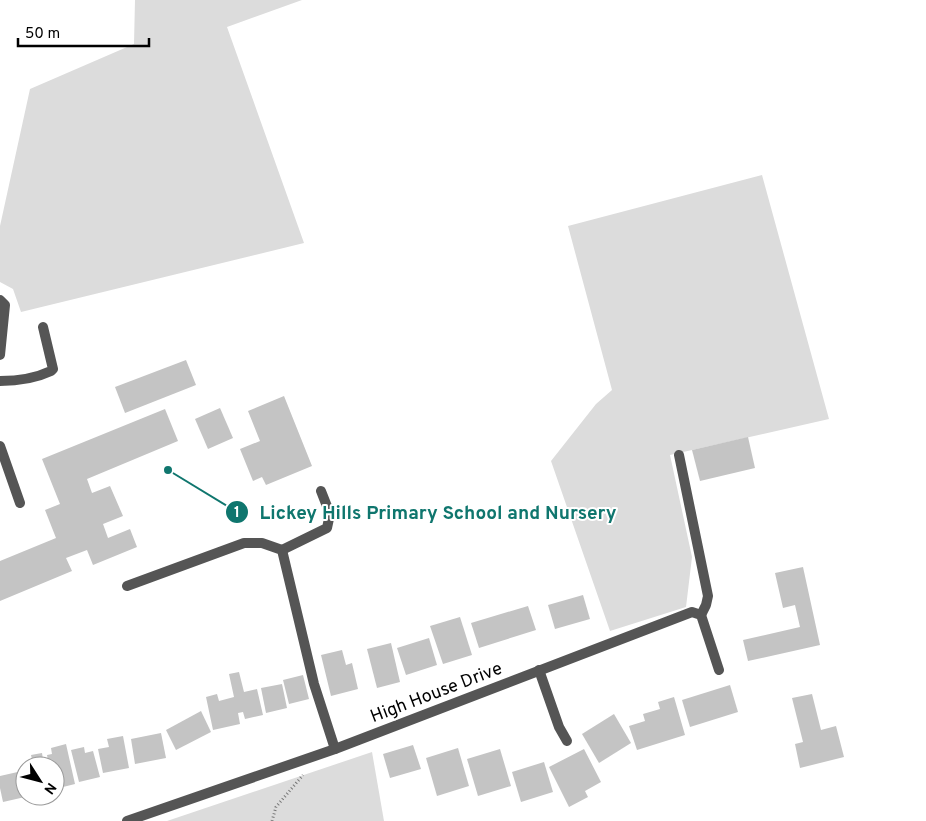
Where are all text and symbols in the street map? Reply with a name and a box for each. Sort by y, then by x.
scale bar [18,15,149,47]
text: 50 m [25,25,60,44]
callout: Lickey Hills Primary School and Nursery [225,495,626,529]
text: Lickey Hills Primary School and Nursery [260,502,617,526]
text: 1 [234,504,240,523]
street label: High House Drive [367,658,506,729]
north arrow [15,756,65,806]
text: N [39,779,59,797]

